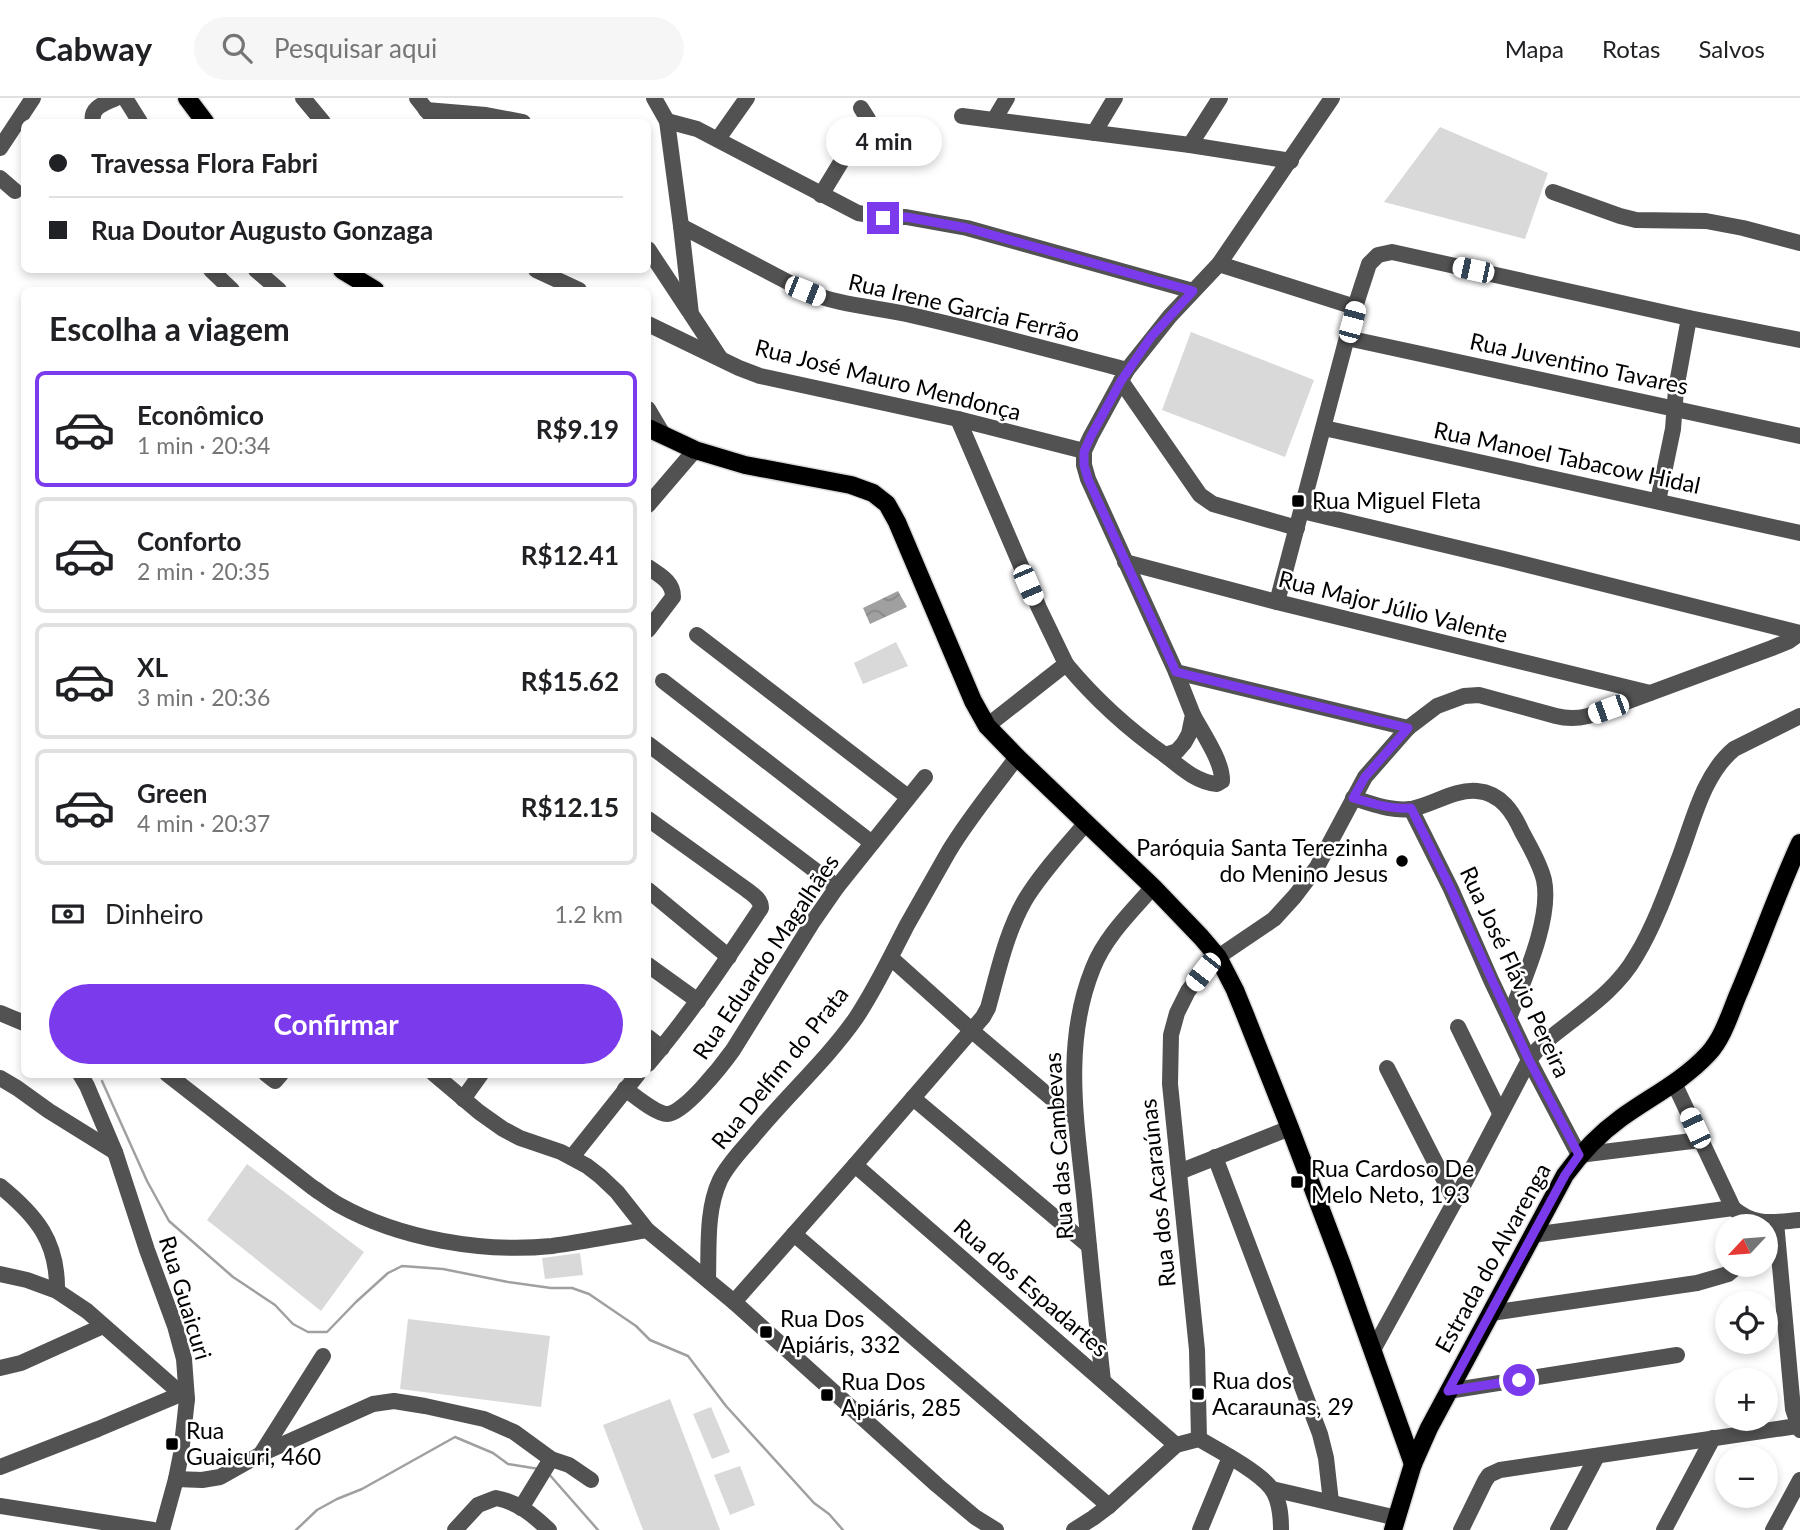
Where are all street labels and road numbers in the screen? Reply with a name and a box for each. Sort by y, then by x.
street label: Rua Irene Garcia Ferrão [846,267,1083,347]
street label: Rua Juventino Tavares [1468,326,1691,400]
street label: Rua José Mauro Mendonça [752,332,1024,426]
street label: Rua Manoel Tabacow Hidal [1431,415,1703,499]
street label: Rua Major Júlio Valente [1276,564,1511,648]
street label: Rua Eduardo Magalhães [686,849,844,1064]
street label: Rua José Flávio Pereira [1455,861,1577,1082]
street label: Rua Delfim do Prata [705,980,854,1154]
street label: Rua das Cambevas [1037,1051,1079,1241]
street label: Rua dos Acaraúnas [1133,1097,1181,1289]
street label: Estrada do Alvarenga [1428,1158,1556,1357]
street label: Rua dos Espadartes [948,1212,1115,1362]
street label: Rua Guaicuri [154,1232,218,1363]

